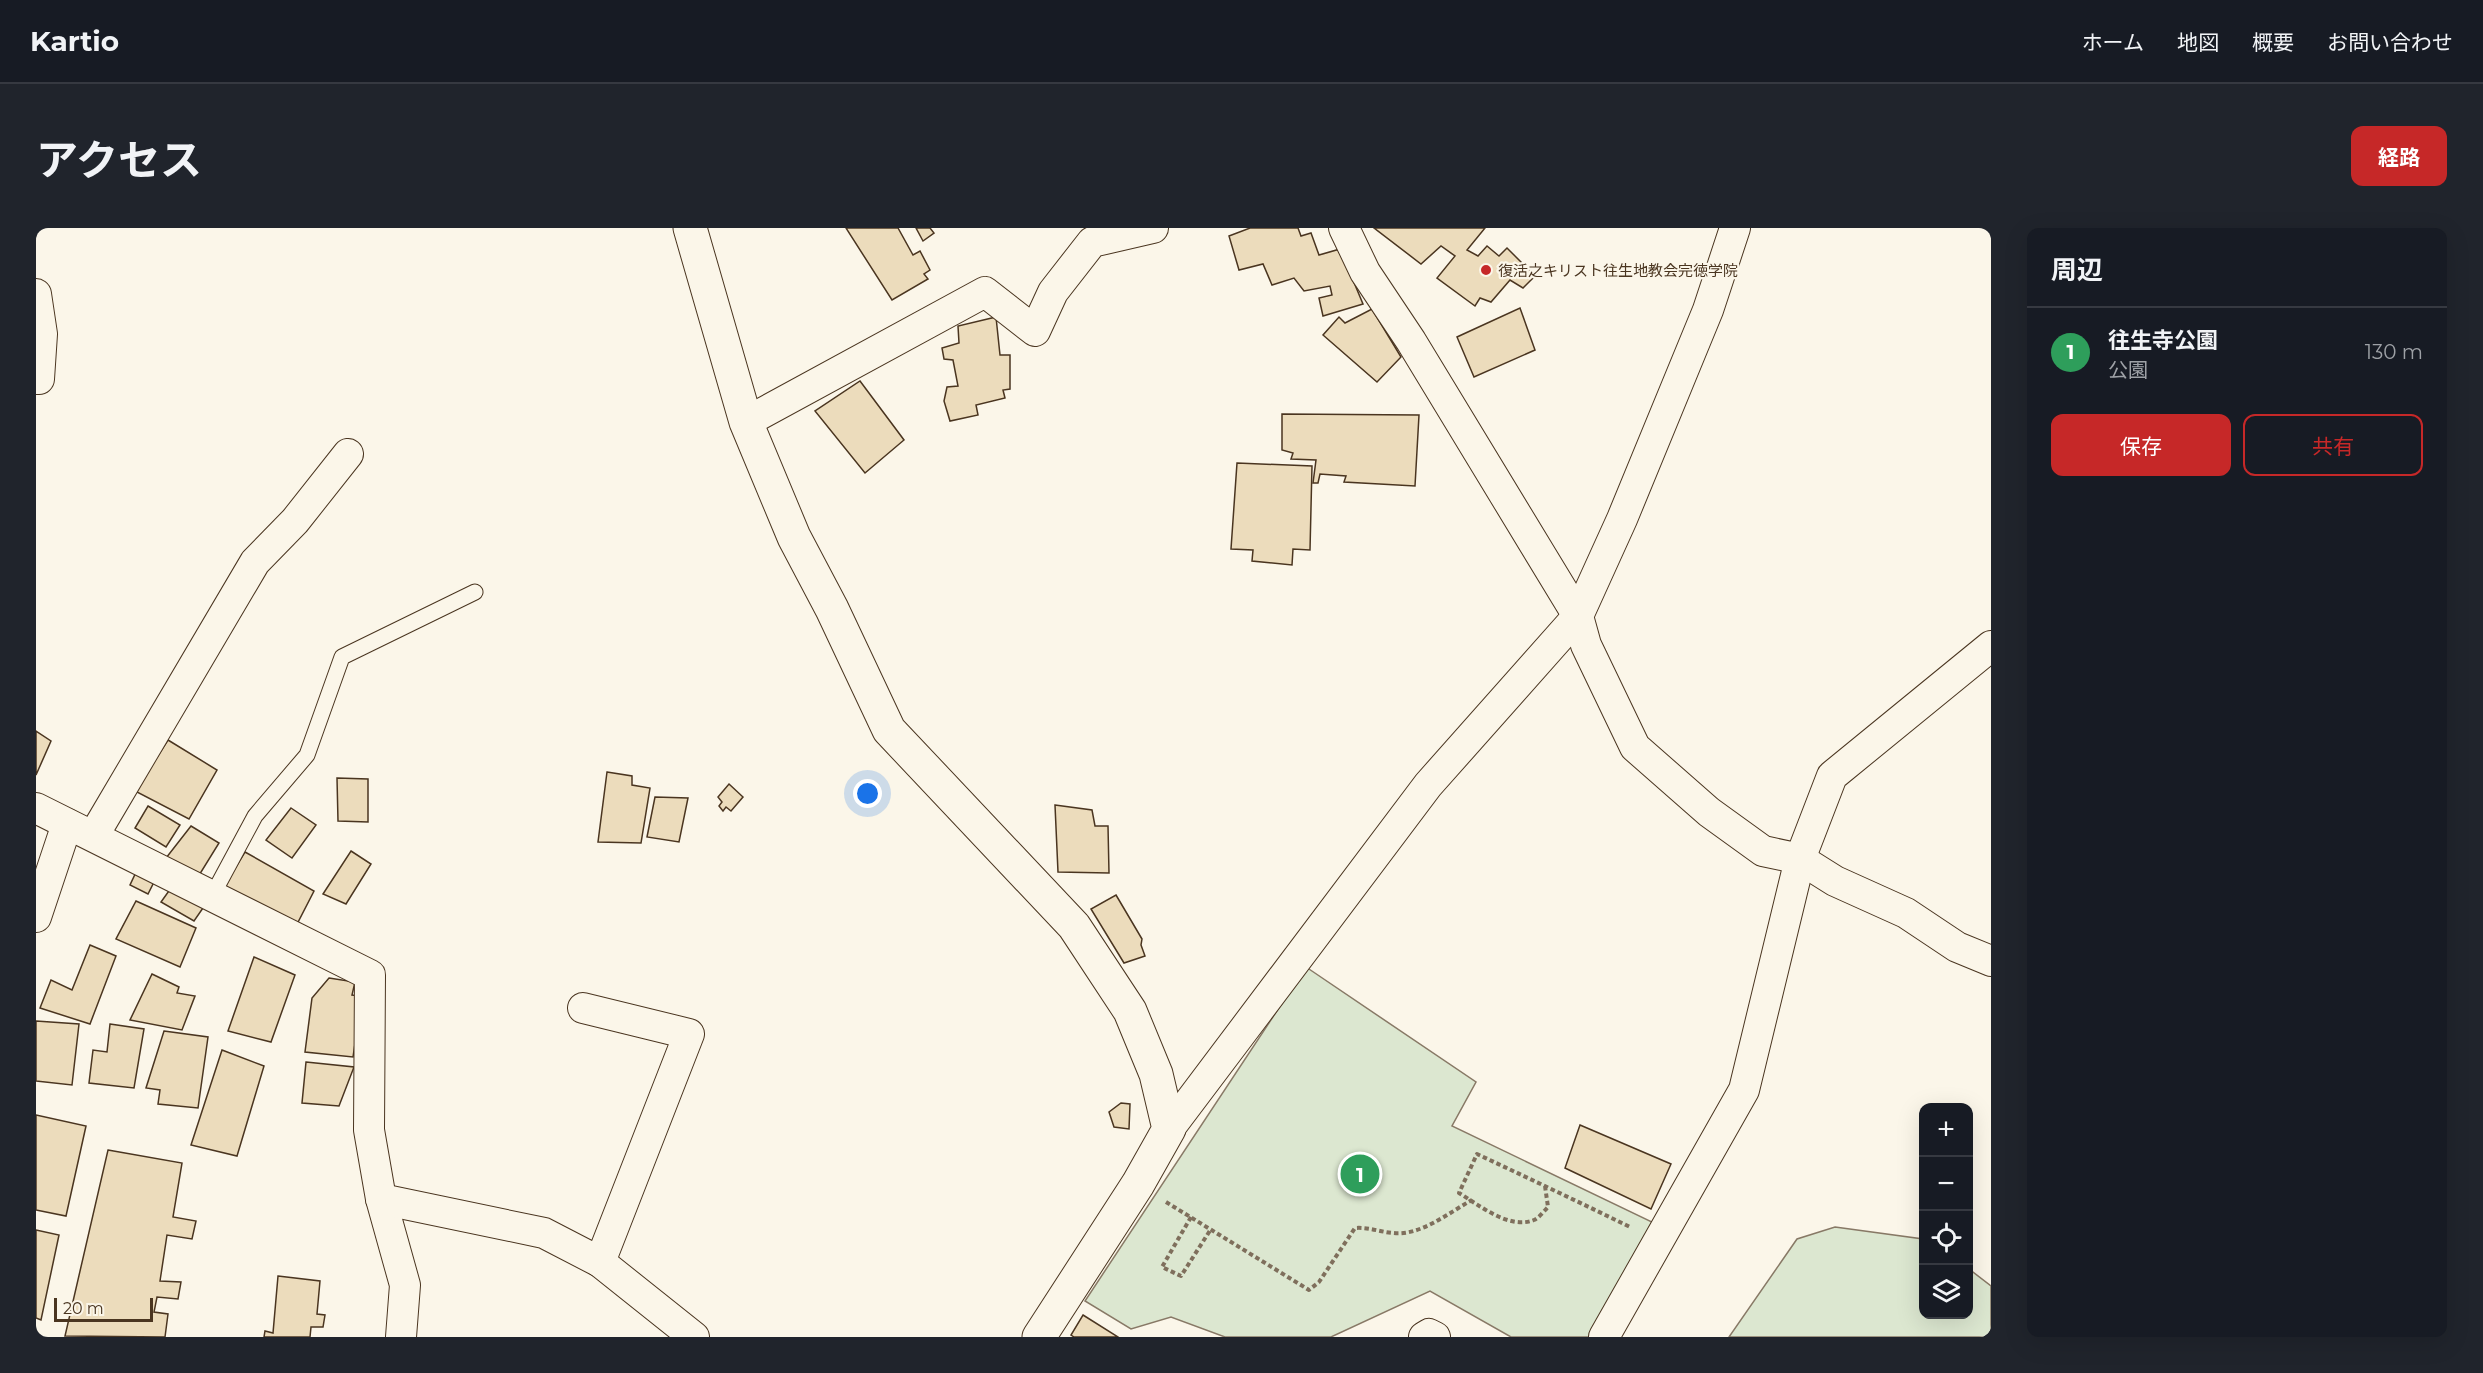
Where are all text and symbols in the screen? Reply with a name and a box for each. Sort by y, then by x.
text: Kartio [30,24,119,58]
text: ホーム [2082,30,2144,55]
text: 地図 [2177,30,2219,55]
text: 概要 [2252,30,2294,55]
text: お問い合わせ [2327,30,2453,55]
button: 経路 [2351,126,2447,186]
text: アクセス [36,134,202,186]
text: 周辺 [2051,254,2103,286]
place label: 復活之キリスト往生地教会完徳学院 [1498,261,1738,280]
marker: 復活之キリスト往生地教会完徳学院 [1479,263,1493,277]
text: 往生寺公園 [2108,327,2218,354]
text: 1 [2067,340,2074,364]
text: 130 m [2365,340,2423,364]
text: 公園 [2108,358,2148,382]
button: 保存 [2051,414,2231,476]
button: 共有 [2243,414,2423,476]
your location [853,779,882,808]
map controls [1919,1103,1973,1319]
button: + [1919,1103,1973,1157]
pin: 1 [1340,1152,1380,1196]
button: − [1919,1157,1973,1211]
button: locate [1919,1211,1973,1265]
button: layers [1919,1265,1973,1319]
scale bar [54,1295,153,1322]
text: 20 m [63,1299,104,1318]

